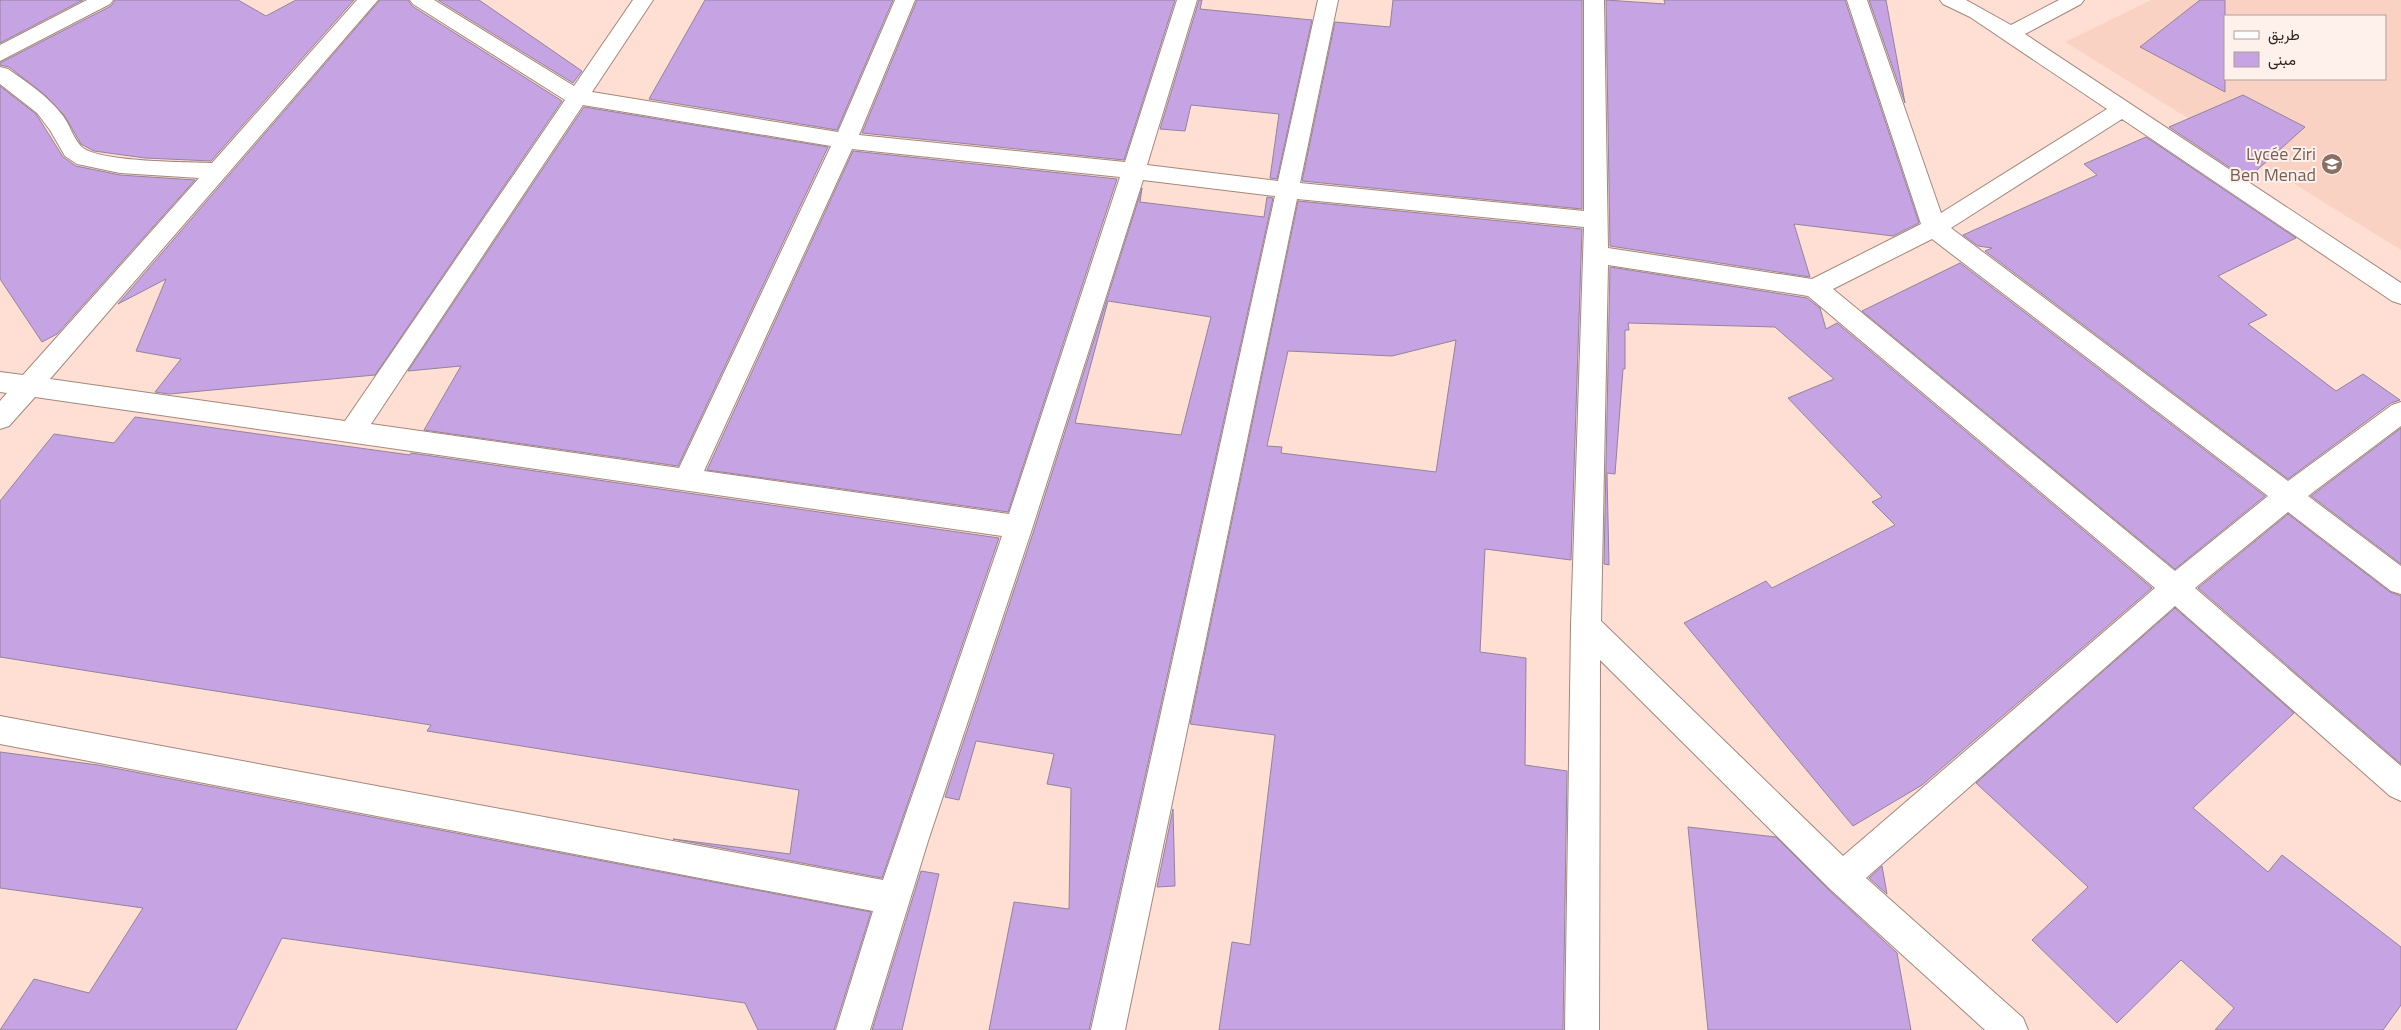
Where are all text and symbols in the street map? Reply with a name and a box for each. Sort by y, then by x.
legend [2224,15,2386,80]
text: طريق [2268,23,2300,46]
text: مبنى [2268,48,2296,71]
place label: Lycée Ziri Ben Menad [2230,140,2316,188]
school or university icon: Lycée Ziri Ben Menad [2320,152,2344,176]

